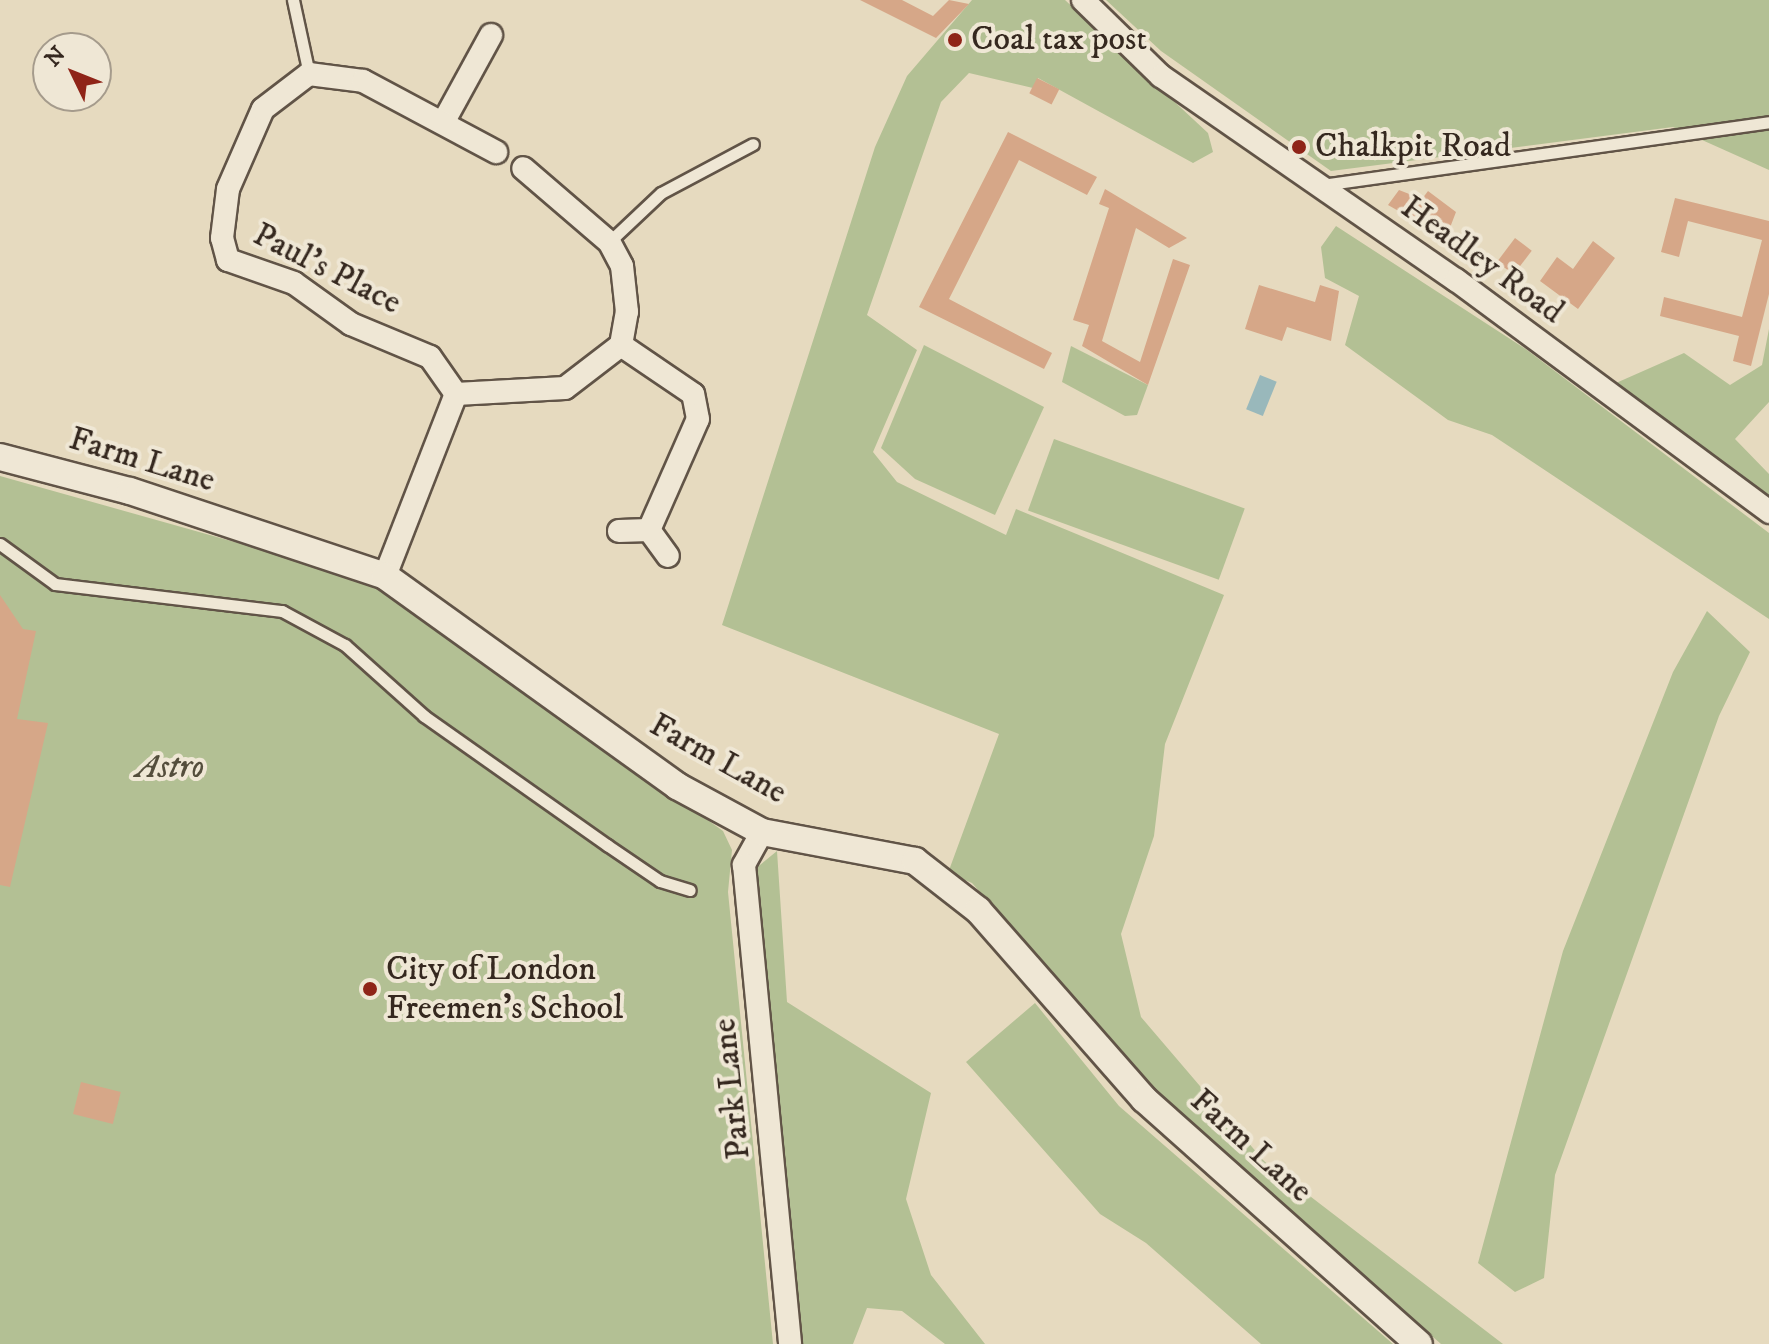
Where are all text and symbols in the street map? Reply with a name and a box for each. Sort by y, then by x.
place label: Coal tax post [971,20,1147,60]
marker: Coal tax post [946,31,964,49]
north arrow [32,32,112,112]
text: N [40,41,72,72]
place label: Chalkpit Road [1315,127,1511,167]
marker: Chalkpit Road [1290,138,1308,156]
street label: Headley Road [1393,187,1571,333]
street label: Paul's Place [246,214,408,324]
street label: Farm Lane [64,419,220,501]
street label: Farm Lane [642,705,794,813]
park label: Astro [136,748,204,788]
place label: City of London Freemen's School [386,949,623,1028]
marker: City of London Freemen's School [361,980,379,998]
street label: Park Lane [704,1017,760,1161]
street label: Farm Lane [1181,1081,1321,1211]

